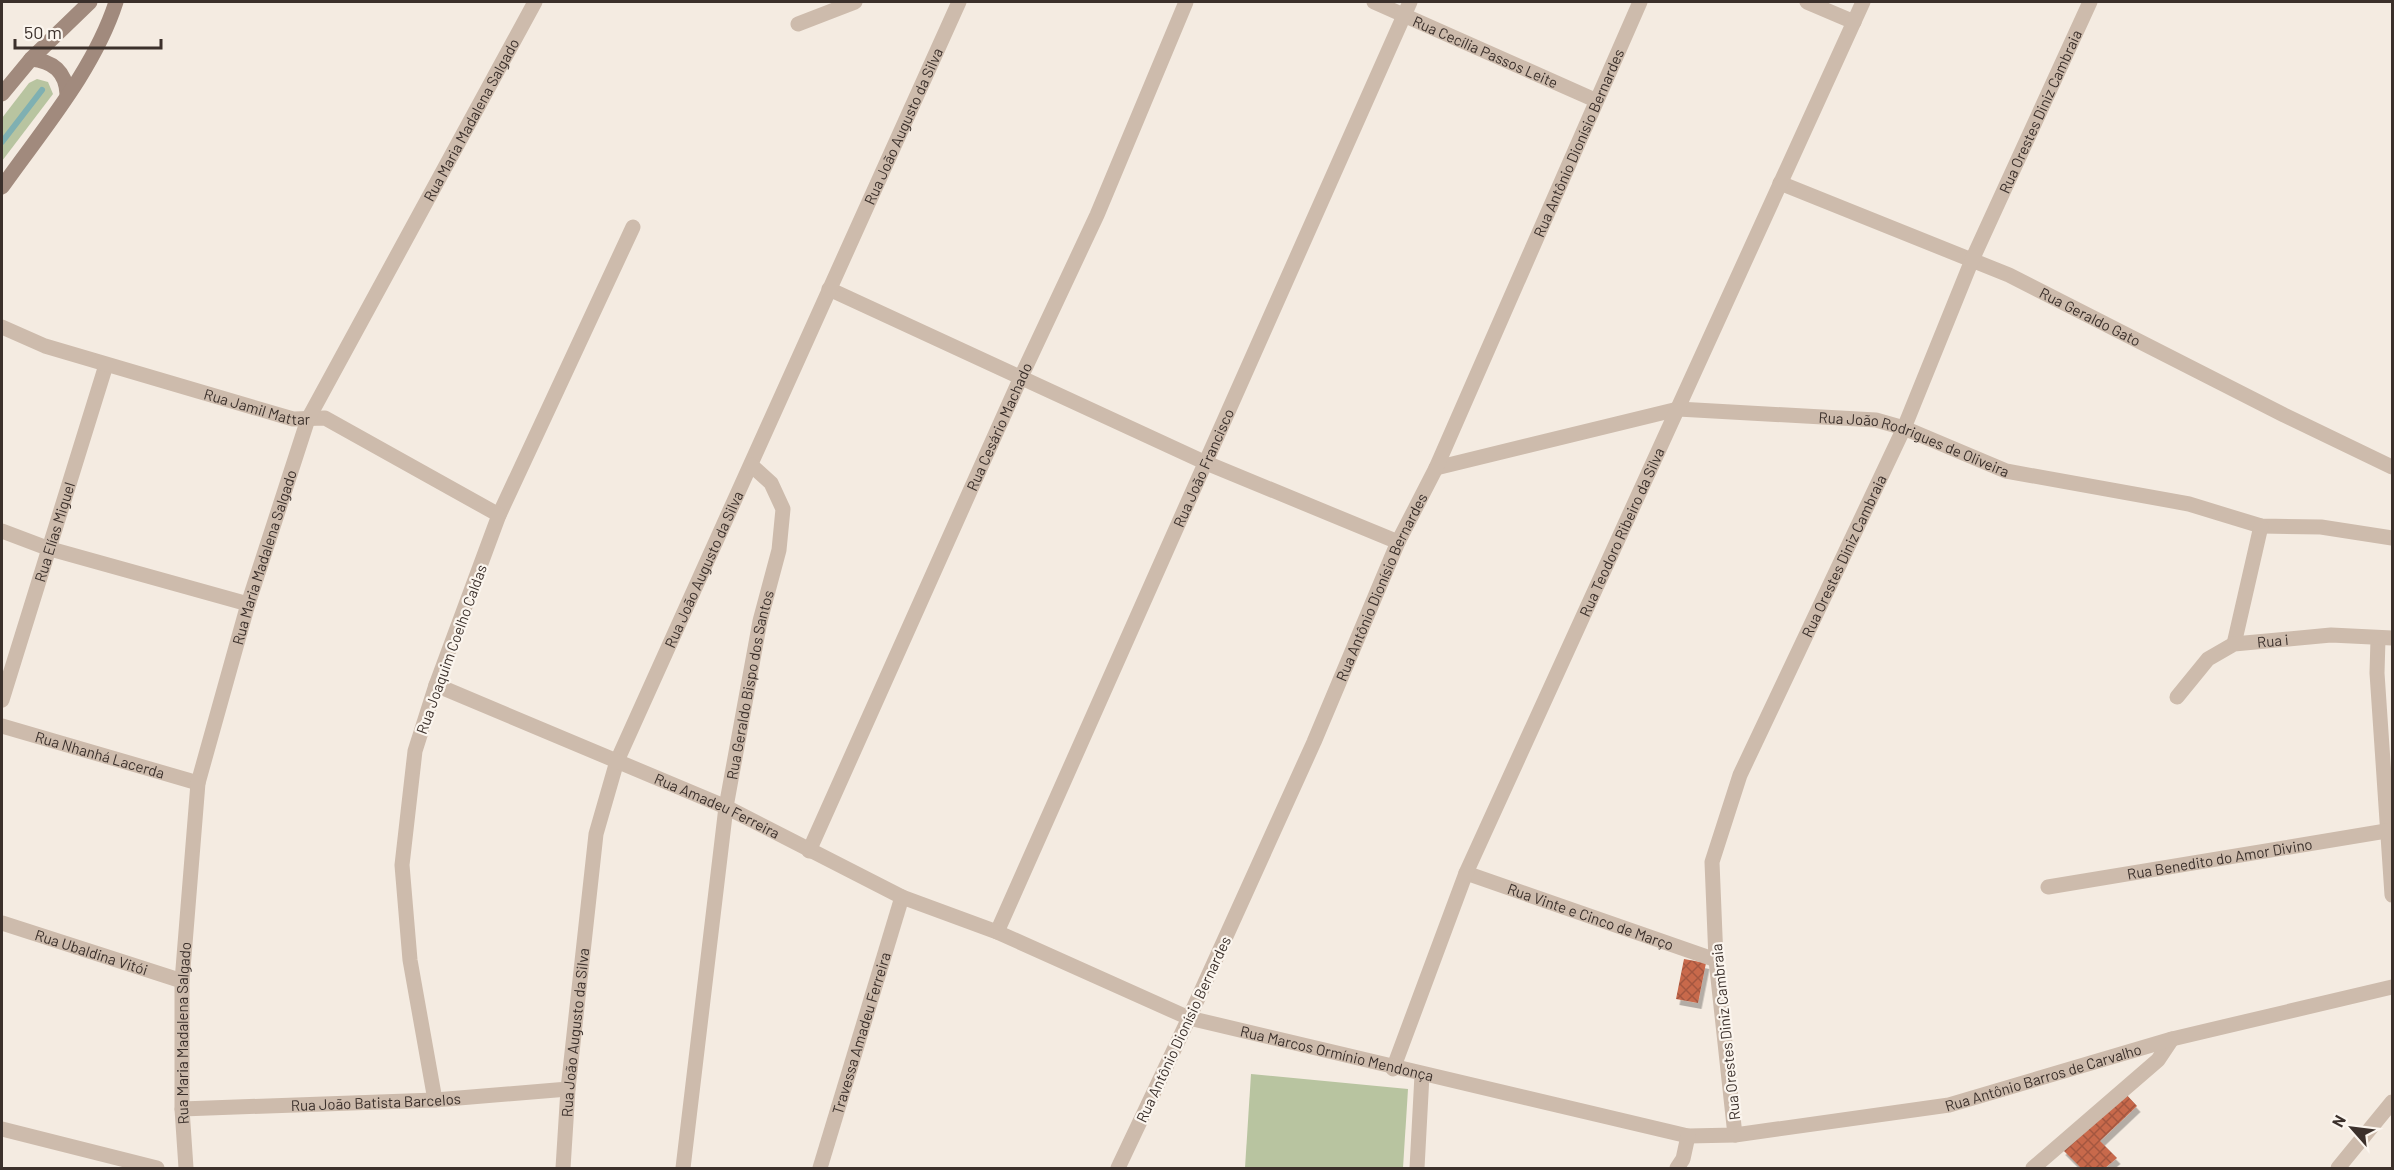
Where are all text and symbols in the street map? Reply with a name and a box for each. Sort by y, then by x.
street label: Rua Cecília Passos Leite [1410,11,1561,91]
scale bar [15,12,160,50]
text: 50 m [24,21,62,43]
street label: Rua Orestes Diniz Cambraia [1995,27,2085,196]
street label: Rua Maria Madalena Salgado [419,35,523,204]
street label: Rua João Augusto da Silva [860,45,946,207]
street label: Rua Antônio Dionísio Bernardes [1529,46,1627,240]
street label: Rua Geraldo Gato [2037,283,2144,350]
street label: Rua Cesário Machado [962,360,1036,493]
street label: Rua Jamil Mattar [202,384,311,428]
street label: Rua João Francisco [1169,406,1237,530]
street label: Rua João Rodrigues de Oliveira [1818,408,2012,480]
street label: Rua Teodoro Ribeiro da Silva [1575,445,1668,619]
street label: Rua Maria Madalena Salgado [228,467,300,647]
street label: Rua Orestes Diniz Cambraia [1798,472,1890,640]
street label: Rua Elías Miguel [30,480,78,584]
street label: Rua João Augusto da Silva [660,488,747,650]
street label: Rua Antônio Dionísio Bernardes [1332,490,1431,684]
street label: Rua Joaquim Coelho Caldas [412,562,490,736]
street label: Rua Geraldo Bispo dos Santos [722,588,777,781]
street label: Rua i [2256,630,2289,651]
street label: Rua Nhanhá Lacerda [33,727,167,782]
street label: Rua Amadeu Ferreira [652,769,783,842]
street label: Rua Benedito do Amor Divino [2126,834,2314,883]
street label: Rua Vinte e Cinco de Março [1505,879,1676,954]
street label: Rua Ubaldina Vitói [33,925,150,978]
street label: Rua Antônio Dionísio Bernardes [1132,933,1234,1125]
street label: Rua Maria Madalena Salgado [173,941,194,1125]
street label: Rua Orestes Diniz Cambraia [1707,943,1743,1121]
street label: Rua João Augusto da Silva [557,947,592,1118]
street label: Travessa Amadeu Ferreira [828,950,894,1116]
street label: Rua Marcos Ormínio Mendonça [1239,1021,1435,1085]
street label: Rua Antônio Barros de Carvalho [1943,1040,2143,1115]
street label: Rua João Batista Barcelos [291,1089,462,1114]
north arrow [2322,1098,2382,1158]
text: N [2327,1112,2349,1130]

